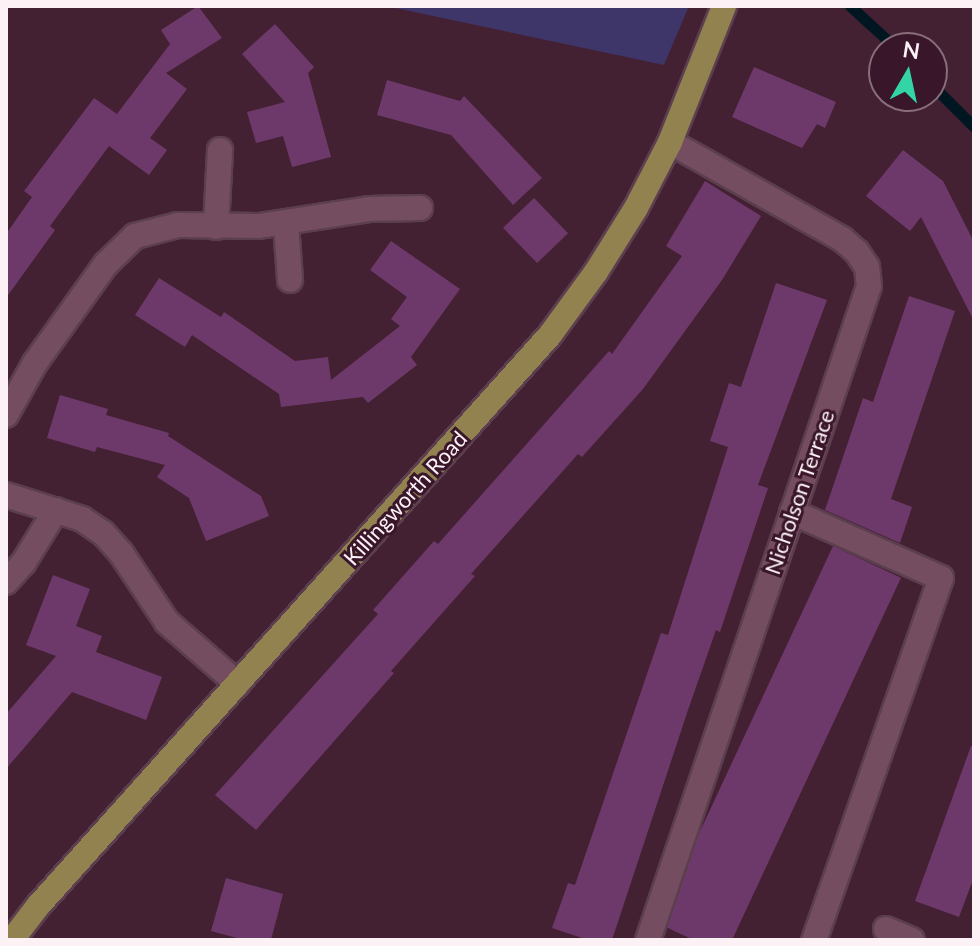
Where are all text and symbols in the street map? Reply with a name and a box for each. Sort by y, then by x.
north arrow [868,32,948,112]
text: N [901,35,922,64]
street label: Nicholson Terrace [758,406,840,578]
street label: Killingworth Road [338,425,472,571]

